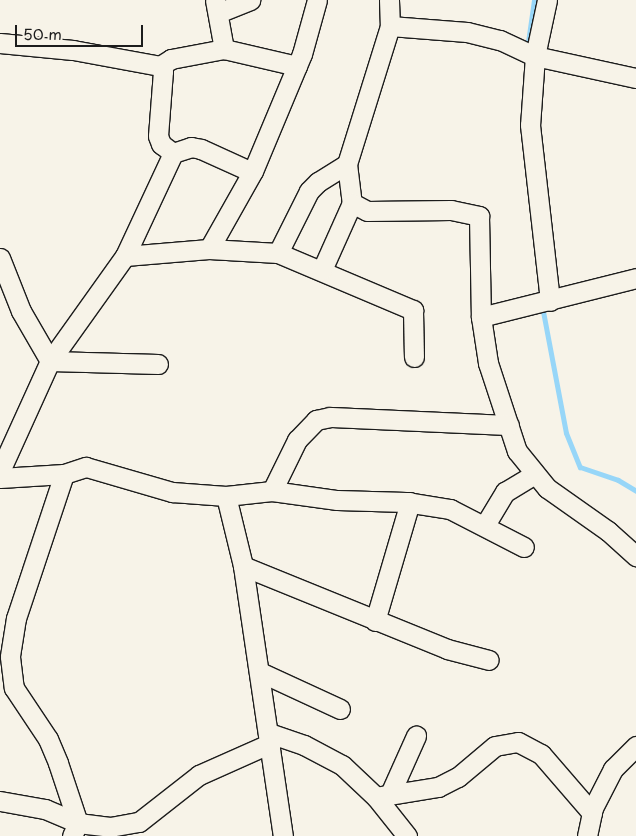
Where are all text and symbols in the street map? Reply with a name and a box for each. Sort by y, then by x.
scale bar [18,15,145,47]
text: 50 m [23,22,62,45]

